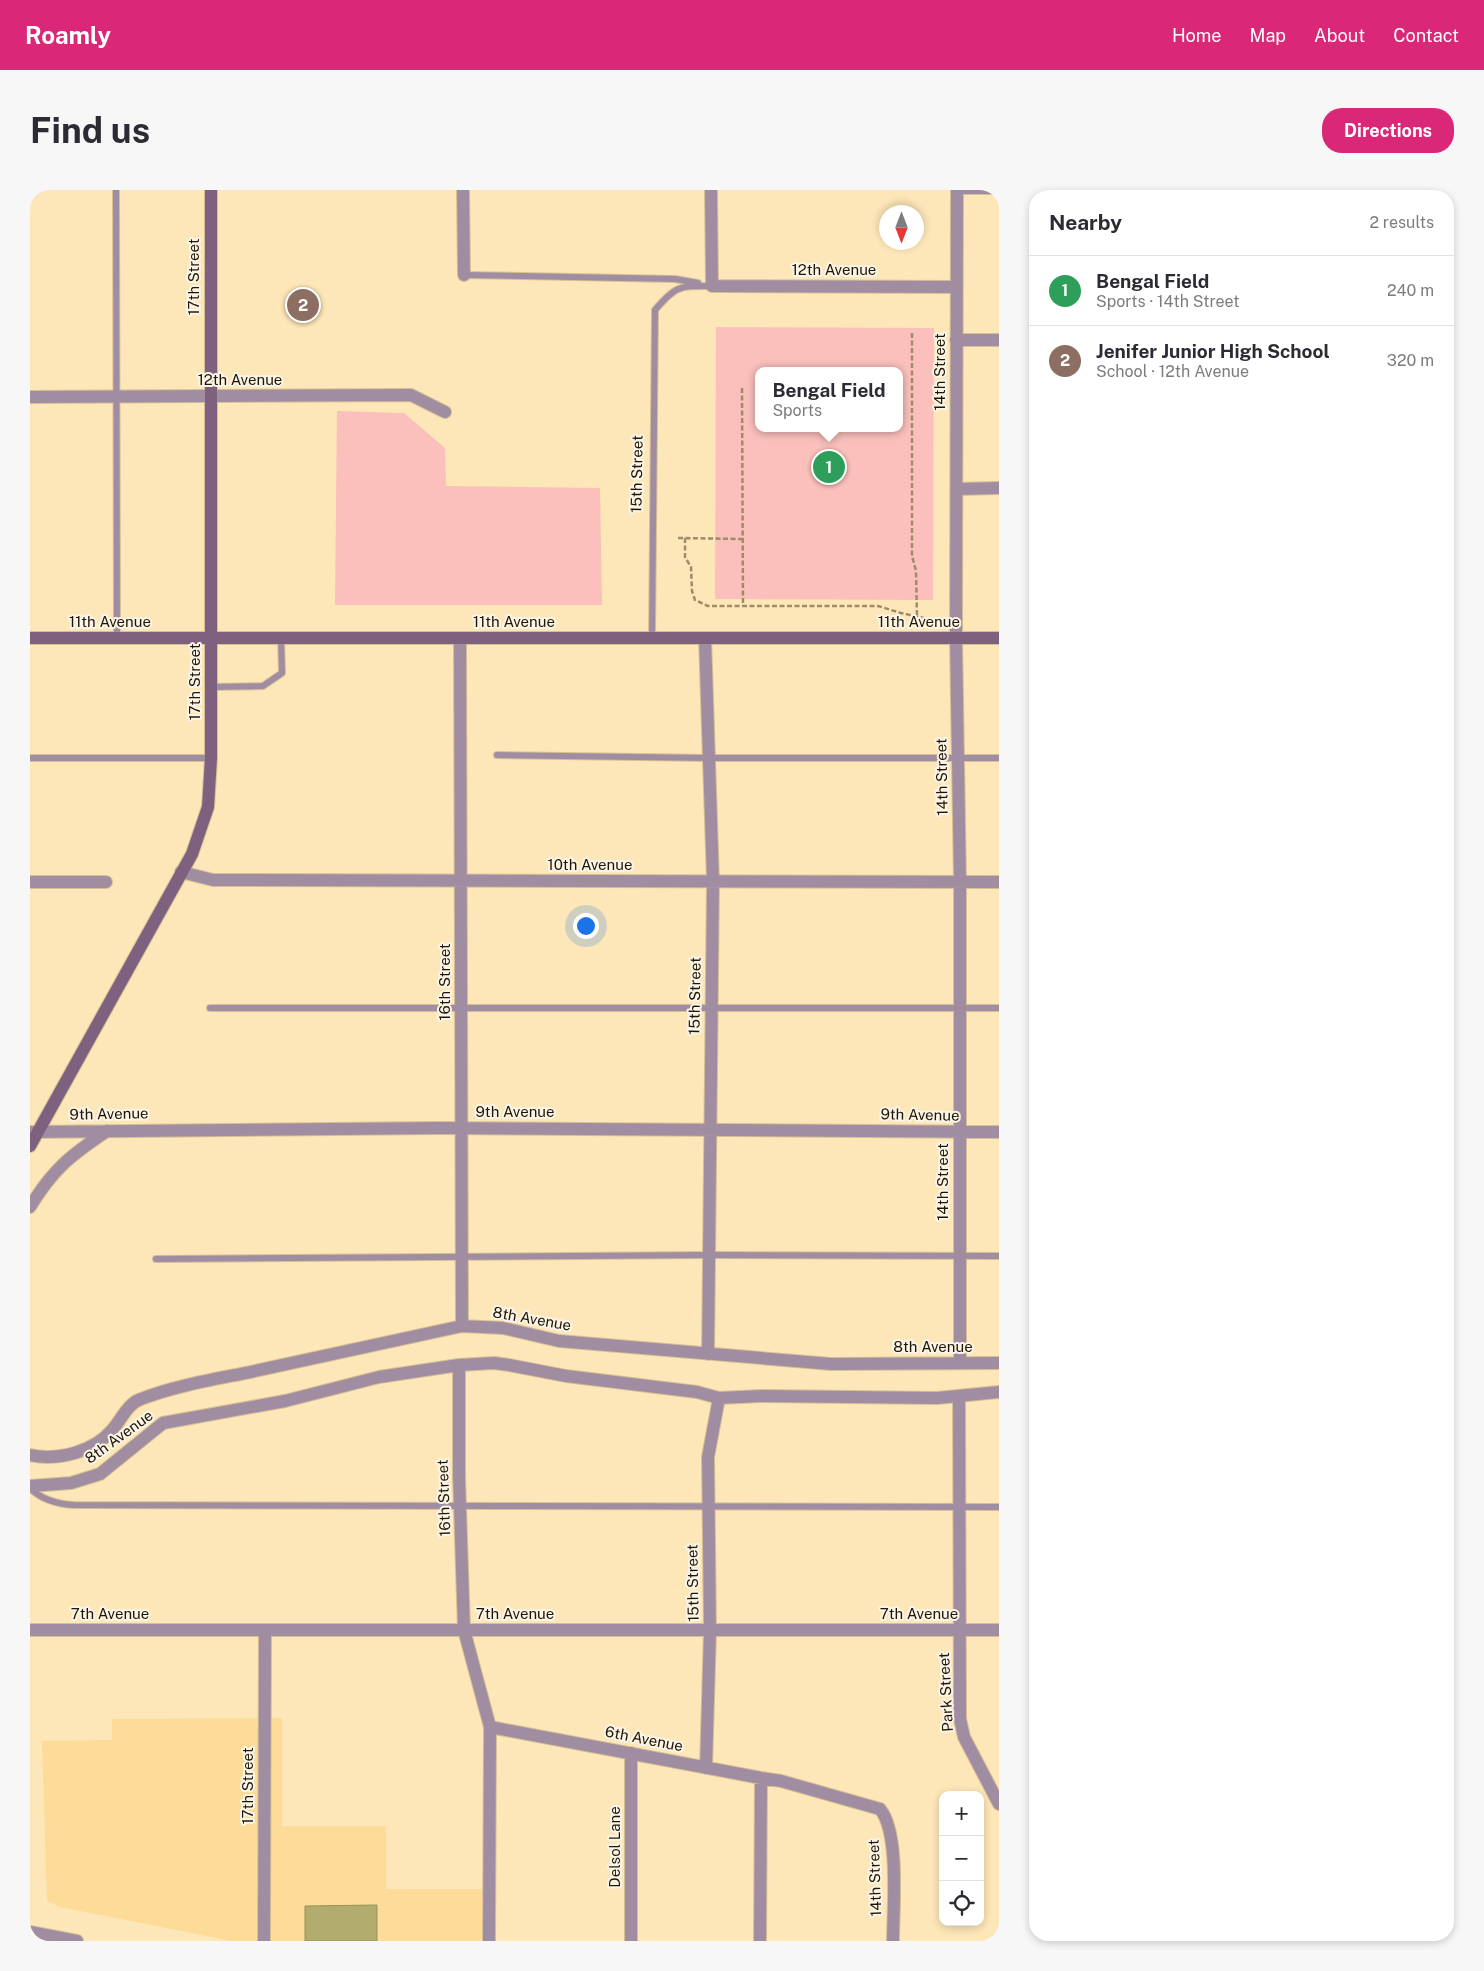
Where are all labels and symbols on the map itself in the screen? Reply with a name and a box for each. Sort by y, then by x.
north arrow [879,205,924,250]
street label: 17th Street [185,238,202,316]
street label: 12th Avenue [792,261,876,278]
pin: 2 [287,286,319,324]
street label: 14th Street [931,333,948,411]
street label: 12th Avenue [198,371,282,388]
street label: 15th Street [627,435,646,513]
pin: 1 [813,448,845,486]
street label: 11th Avenue [69,613,151,630]
street label: 11th Avenue [473,613,555,630]
street label: 11th Avenue [878,613,960,630]
street label: 17th Street [186,643,203,721]
street label: 14th Street [932,738,951,816]
street label: 10th Avenue [548,856,632,873]
your location [573,913,599,939]
street label: 16th Street [436,943,453,1021]
street label: 15th Street [685,957,704,1035]
street label: 9th Avenue [475,1103,555,1120]
street label: 9th Avenue [69,1104,149,1123]
street label: 9th Avenue [880,1105,960,1124]
street label: 14th Street [934,1143,951,1221]
street label: 8th Avenue [492,1303,573,1334]
street label: 8th Avenue [893,1338,973,1355]
street label: 8th Avenue [82,1406,156,1467]
street label: 16th Street [434,1459,453,1537]
street label: 15th Street [683,1544,702,1622]
street label: 7th Avenue [71,1605,149,1622]
street label: 7th Avenue [476,1605,554,1622]
street label: 7th Avenue [880,1605,958,1622]
street label: Park Street [935,1652,956,1732]
street label: 6th Avenue [604,1723,684,1754]
street label: 17th Street [239,1747,256,1825]
street label: Delsol Lane [606,1806,623,1888]
street label: 14th Street [865,1839,884,1917]

